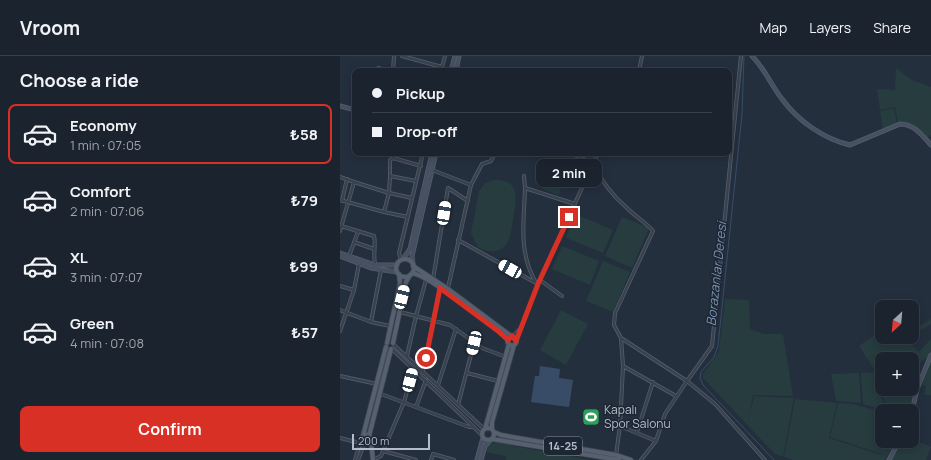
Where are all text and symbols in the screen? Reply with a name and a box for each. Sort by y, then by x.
text: Vroom [20,15,80,41]
text: Map [759,18,787,37]
text: Layers [809,18,851,37]
text: Share [873,18,911,37]
text: Choose a ride [20,68,139,92]
text: Pickup [396,83,445,104]
text: Economy [70,115,137,136]
icon: car [22,116,58,152]
text: Drop-off [396,121,457,142]
text: ₺58 [290,124,318,145]
text: 1 min · 07:05 [70,136,141,154]
callout: 2 min [536,159,602,187]
text: 2 min [552,164,586,182]
text: Comfort [70,181,131,202]
icon: car [22,182,58,218]
text: ₺79 [291,190,318,211]
car [436,200,452,226]
text: 2 min · 07:06 [70,202,144,220]
route end [560,208,578,226]
water label: Borazanlar Deresi [702,219,731,327]
text: XL [70,247,88,268]
icon: car [22,248,58,284]
text: ₺99 [289,256,318,277]
car [497,258,523,280]
text: 3 min · 07:07 [70,268,143,286]
car [393,284,411,310]
north arrow [875,300,919,344]
map controls [875,300,919,448]
text: Green [70,313,114,334]
icon: car [22,314,58,350]
text: ₺57 [291,322,318,343]
car [465,330,483,356]
text: 4 min · 07:08 [70,334,144,352]
route start [417,349,435,367]
button: + [875,352,919,396]
car [401,367,419,393]
place label: Kapalı Spor Salonu [604,401,671,432]
button: − [875,404,919,448]
button: Confirm [20,406,320,452]
sports icon: Kapalı Spor Salonu [581,407,601,427]
scale bar [352,432,430,451]
text: 200 m [358,433,389,448]
road number: 14-25 [544,437,582,455]

